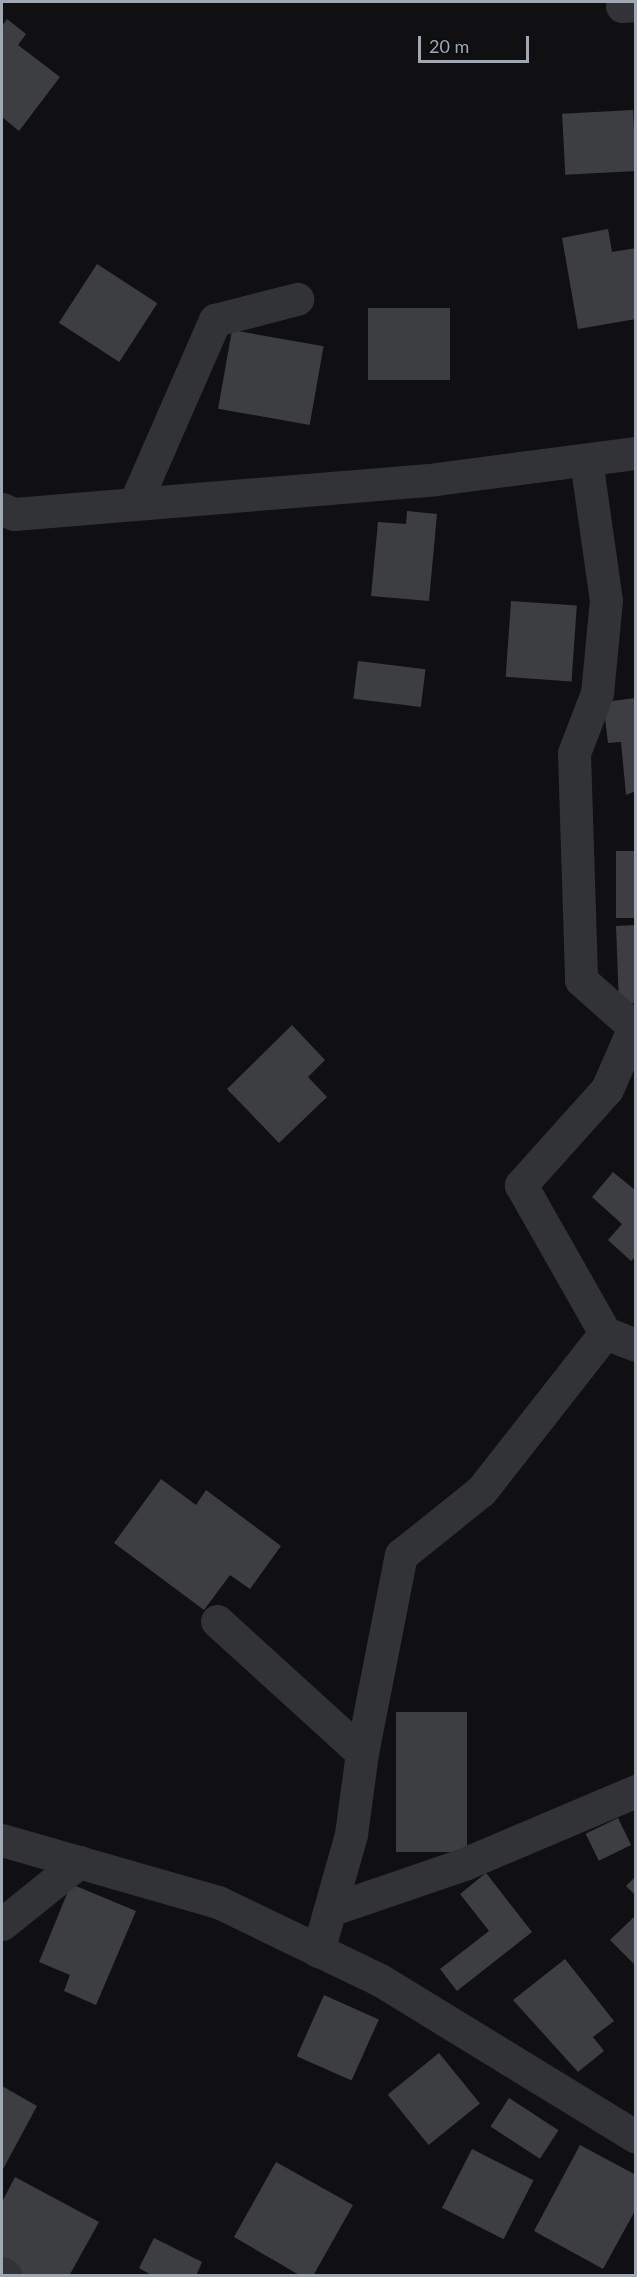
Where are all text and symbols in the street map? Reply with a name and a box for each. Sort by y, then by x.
scale bar [421,24,532,62]
text: 20 m [429,35,469,57]

